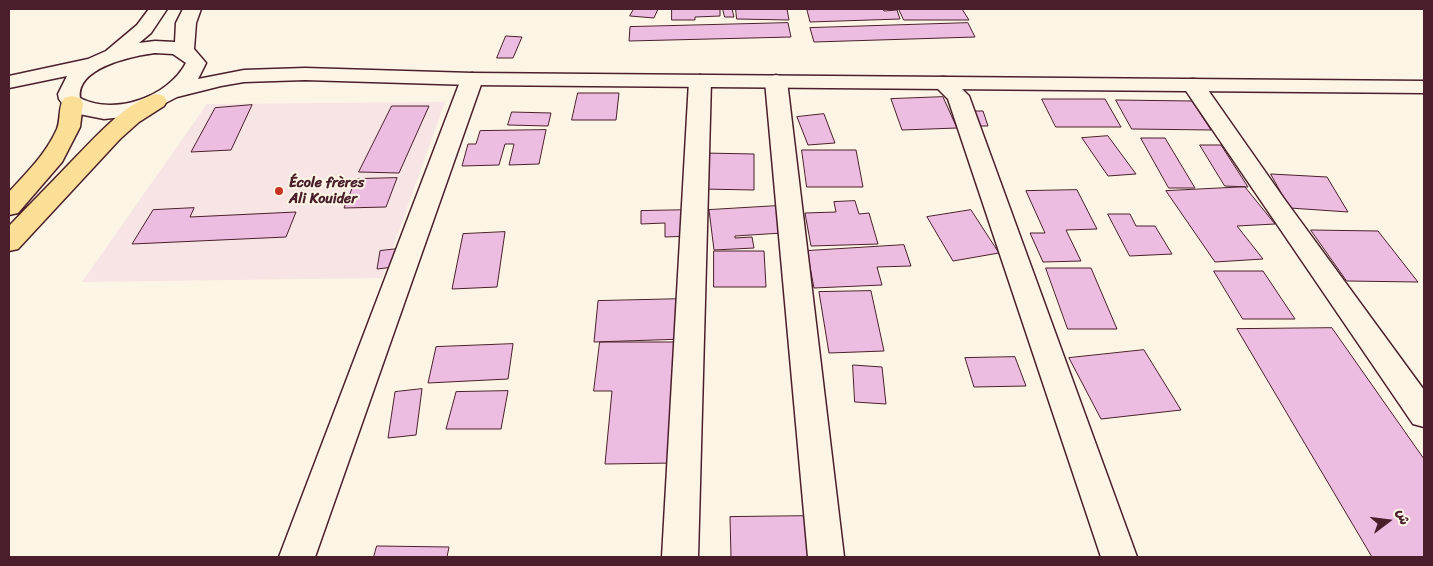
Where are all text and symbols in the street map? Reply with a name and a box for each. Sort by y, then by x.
place label: École frères Ali Kouider [289,175,364,208]
marker: École frères Ali Kouider [273,185,285,197]
north arrow [1363,496,1413,546]
text: ش [1389,506,1417,528]

